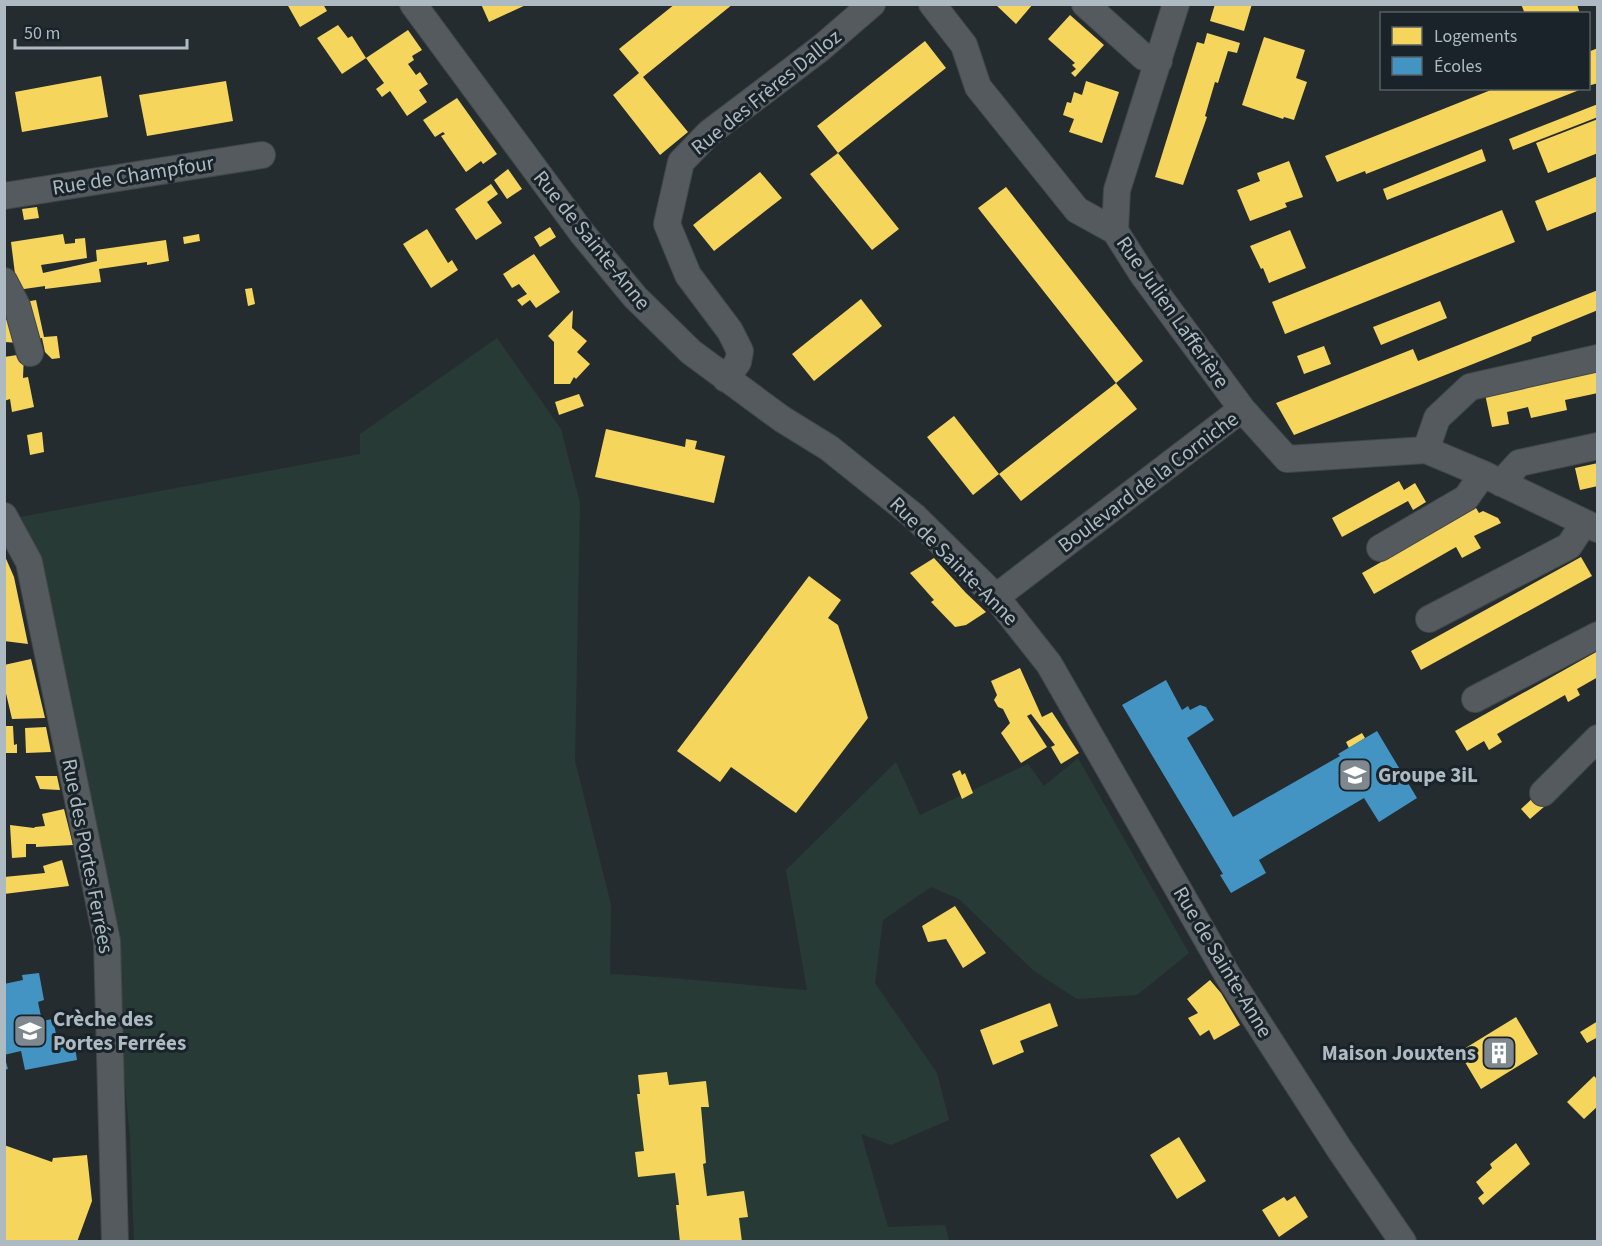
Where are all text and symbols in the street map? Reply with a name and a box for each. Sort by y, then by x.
scale bar [15,12,188,50]
legend [1380,12,1590,90]
text: 50 m [24,21,60,46]
street label: Rue des Frères Dalloz [685,22,848,162]
text: Logements [1434,24,1517,49]
text: Écoles [1434,54,1482,79]
street label: Rue de Champfour [50,147,217,203]
street label: Rue de Sainte-Anne [526,164,658,316]
street label: Rue Julien Lafferière [1109,230,1237,394]
street label: Boulevard de la Corniche [1051,404,1245,560]
street label: Rue de Sainte-Anne [883,490,1025,632]
street label: Rue des Portes Ferrées [54,756,122,956]
school or university icon: Groupe 3iL [1337,757,1373,793]
place label: Groupe 3iL [1378,760,1478,790]
street label: Rue de Sainte-Anne [1166,881,1280,1043]
place label: Crèche des Portes Ferrées [53,1004,186,1058]
school or university icon: Crèche des Portes Ferrées [12,1013,48,1049]
building icon: Maison Jouxtens [1481,1035,1517,1071]
place label: Maison Jouxtens [1322,1038,1476,1068]

